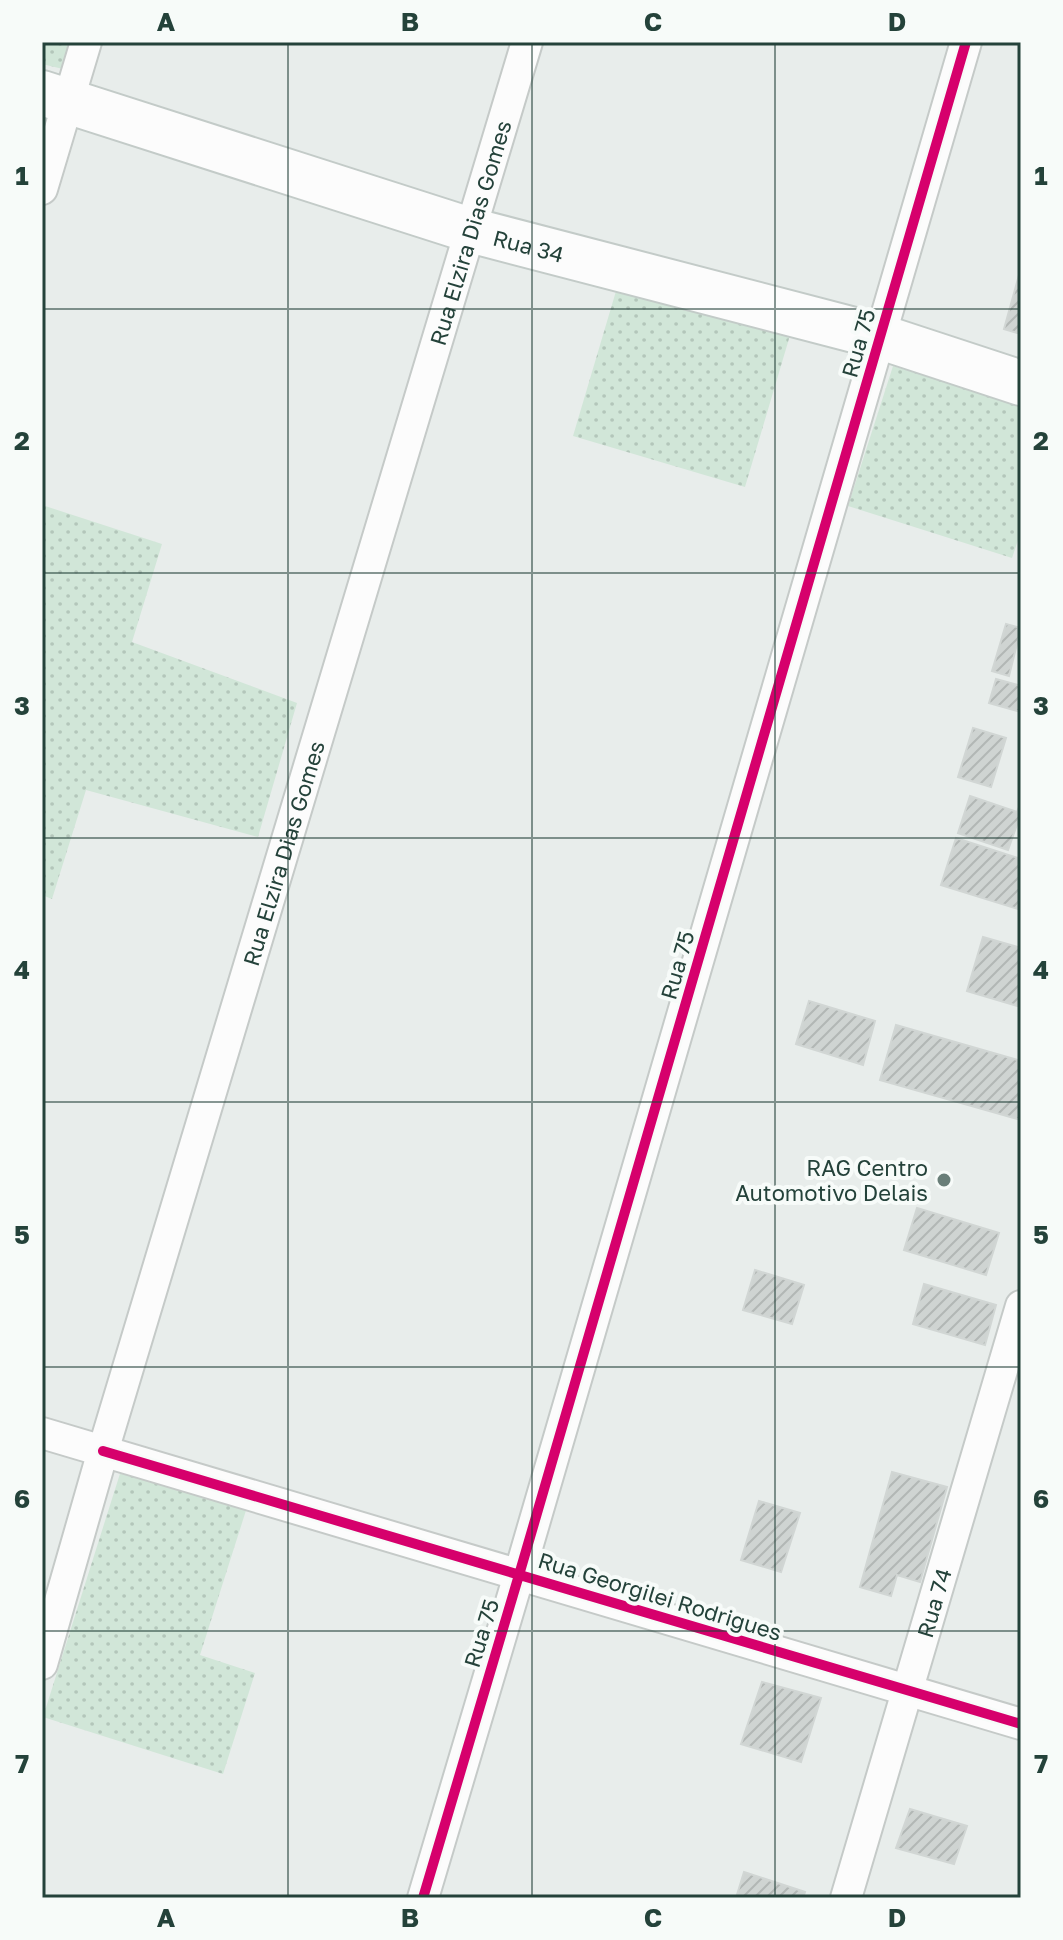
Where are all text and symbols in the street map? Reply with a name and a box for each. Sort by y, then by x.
text: A [157,6,176,37]
text: B [401,6,419,37]
text: C [644,6,662,37]
text: D [888,6,906,37]
street label: Rua Elzira Dias Gomes [423,117,516,348]
text: 1 [15,160,29,191]
text: 1 [1034,160,1048,191]
street label: Rua 34 [490,223,567,267]
street label: Rua 75 [835,306,881,380]
text: 2 [14,425,30,456]
text: 2 [1033,425,1049,456]
text: 3 [14,690,30,721]
text: 3 [1033,690,1049,721]
street label: Rua Elzira Dias Gomes [236,737,330,969]
street label: Rua 75 [654,928,700,1002]
text: 4 [14,954,30,985]
text: 4 [1033,954,1049,985]
place label: RAG Centro Automotivo Delais [735,1154,928,1206]
marker: RAG Centro Automotivo Delais [935,1171,953,1189]
text: 5 [14,1219,30,1250]
text: 5 [1033,1219,1049,1250]
text: 6 [14,1483,30,1514]
text: 6 [1033,1483,1049,1514]
street label: Rua Georgilei Rodrigues [535,1546,785,1646]
street label: Rua 74 [910,1565,956,1640]
street label: Rua 75 [458,1595,504,1671]
text: 7 [15,1748,29,1779]
text: 7 [1034,1748,1048,1779]
text: A [157,1902,176,1933]
text: B [401,1902,419,1933]
text: C [644,1902,662,1933]
text: D [888,1902,906,1933]

